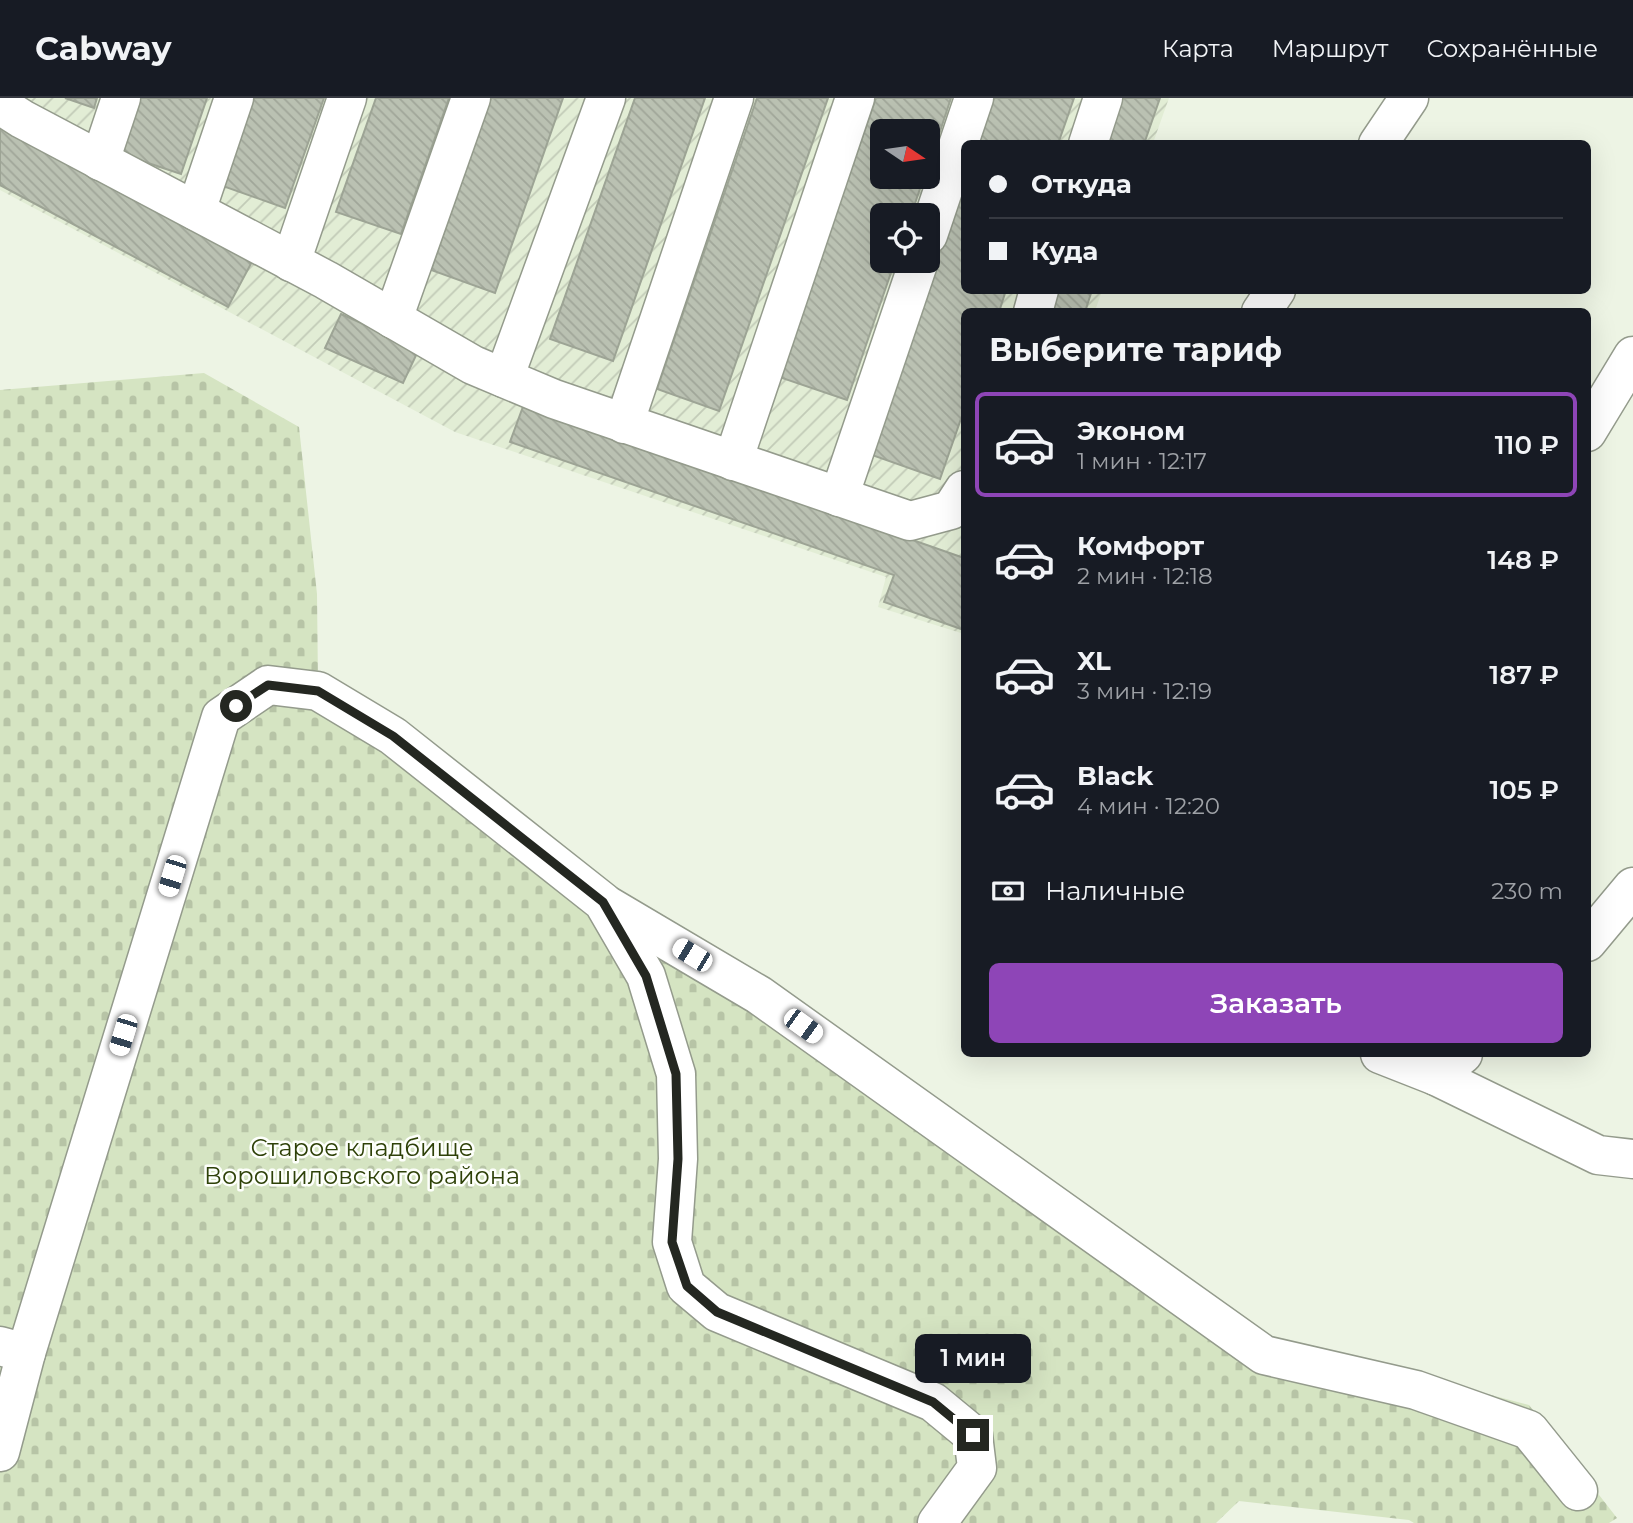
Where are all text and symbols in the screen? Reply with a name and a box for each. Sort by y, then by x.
text: Cabway [35,28,171,68]
text: Карта [1162,34,1234,63]
text: Маршрут [1272,34,1388,63]
text: Сохранённые [1426,34,1598,63]
north arrow [870,119,940,189]
map controls [870,119,940,273]
text: Откуда [1031,168,1132,200]
button: locate [870,203,940,273]
text: Куда [1031,235,1098,267]
text: Выберите тариф [989,330,1282,369]
icon: car [993,413,1056,476]
text: Эконом [1077,415,1185,447]
text: 110 ₽ [1495,429,1559,461]
text: 1 мин · 12:17 [1077,447,1207,475]
icon: car [993,528,1056,591]
text: Комфорт [1077,530,1204,562]
text: 148 ₽ [1487,544,1559,576]
text: 2 мин · 12:18 [1077,562,1213,590]
icon: car [993,643,1056,706]
text: XL [1077,645,1111,677]
text: 187 ₽ [1489,659,1559,691]
text: 3 мин · 12:19 [1077,677,1212,705]
route start [220,690,252,722]
icon: car [993,758,1056,821]
text: Black [1077,760,1153,792]
text: 105 ₽ [1489,774,1559,806]
text: 4 мин · 12:20 [1077,792,1220,820]
car [156,853,189,899]
icon: cash [989,872,1027,910]
text: Наличные [1045,875,1185,907]
text: 230 m [1491,877,1563,905]
car [669,935,716,975]
button: Заказать [989,963,1563,1043]
car [780,1005,827,1047]
car [107,1012,140,1058]
park label: Старое кладбище Ворошиловского района [204,1133,520,1190]
callout: 1 мин [915,1334,1031,1382]
text: 1 мин [940,1344,1006,1372]
route end [957,1419,989,1451]

